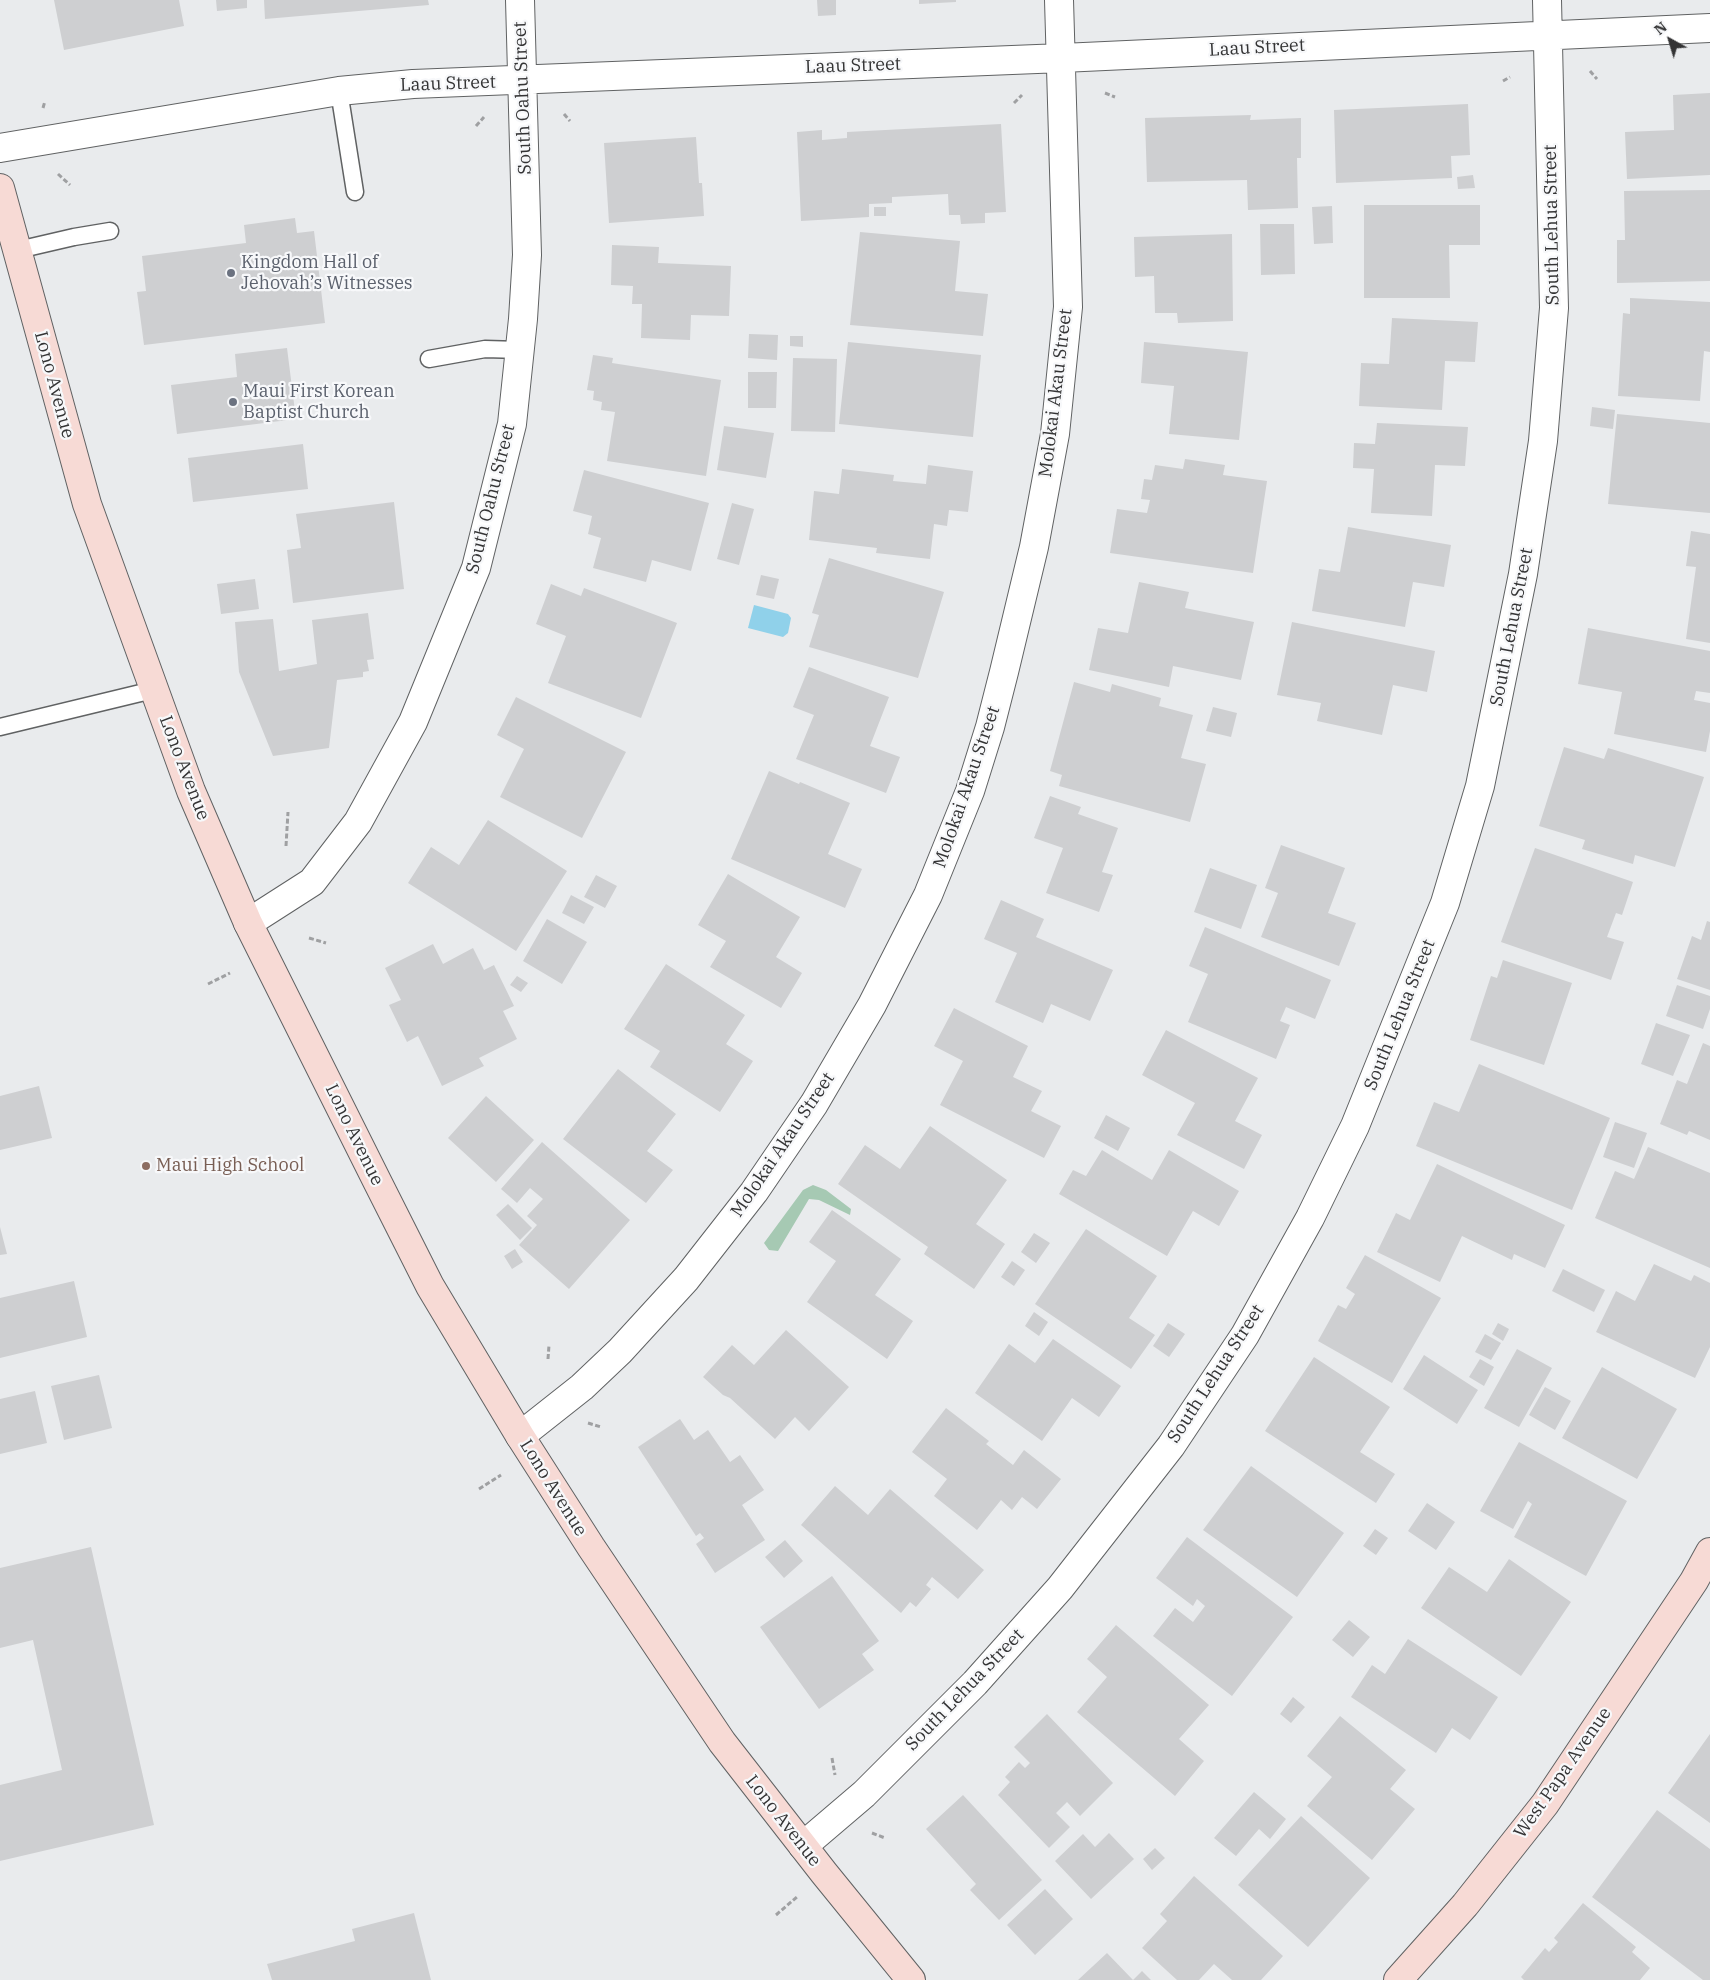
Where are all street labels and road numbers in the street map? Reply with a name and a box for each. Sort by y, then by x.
street label: South Oahu Street [510,21,536,175]
street label: Laau Street [1208,35,1306,61]
street label: Laau Street [805,54,901,78]
street label: Laau Street [400,72,496,96]
street label: South Lehua Street [1540,144,1564,306]
street label: Molokai Akau Street [1035,307,1077,479]
street label: Lono Avenue [29,329,79,441]
street label: South Oahu Street [462,422,520,576]
street label: South Lehua Street [1486,546,1538,708]
street label: Molokai Akau Street [929,703,1005,871]
street label: Lono Avenue [154,713,214,823]
street label: South Lehua Street [1360,936,1440,1094]
street label: Molokai Akau Street [727,1069,839,1221]
street label: Lono Avenue [320,1081,388,1189]
street label: South Lehua Street [1163,1301,1269,1447]
street label: Lono Avenue [515,1436,591,1540]
street label: South Lehua Street [901,1625,1029,1755]
street label: West Papa Avenue [1510,1703,1616,1843]
street label: Lono Avenue [741,1771,825,1871]

